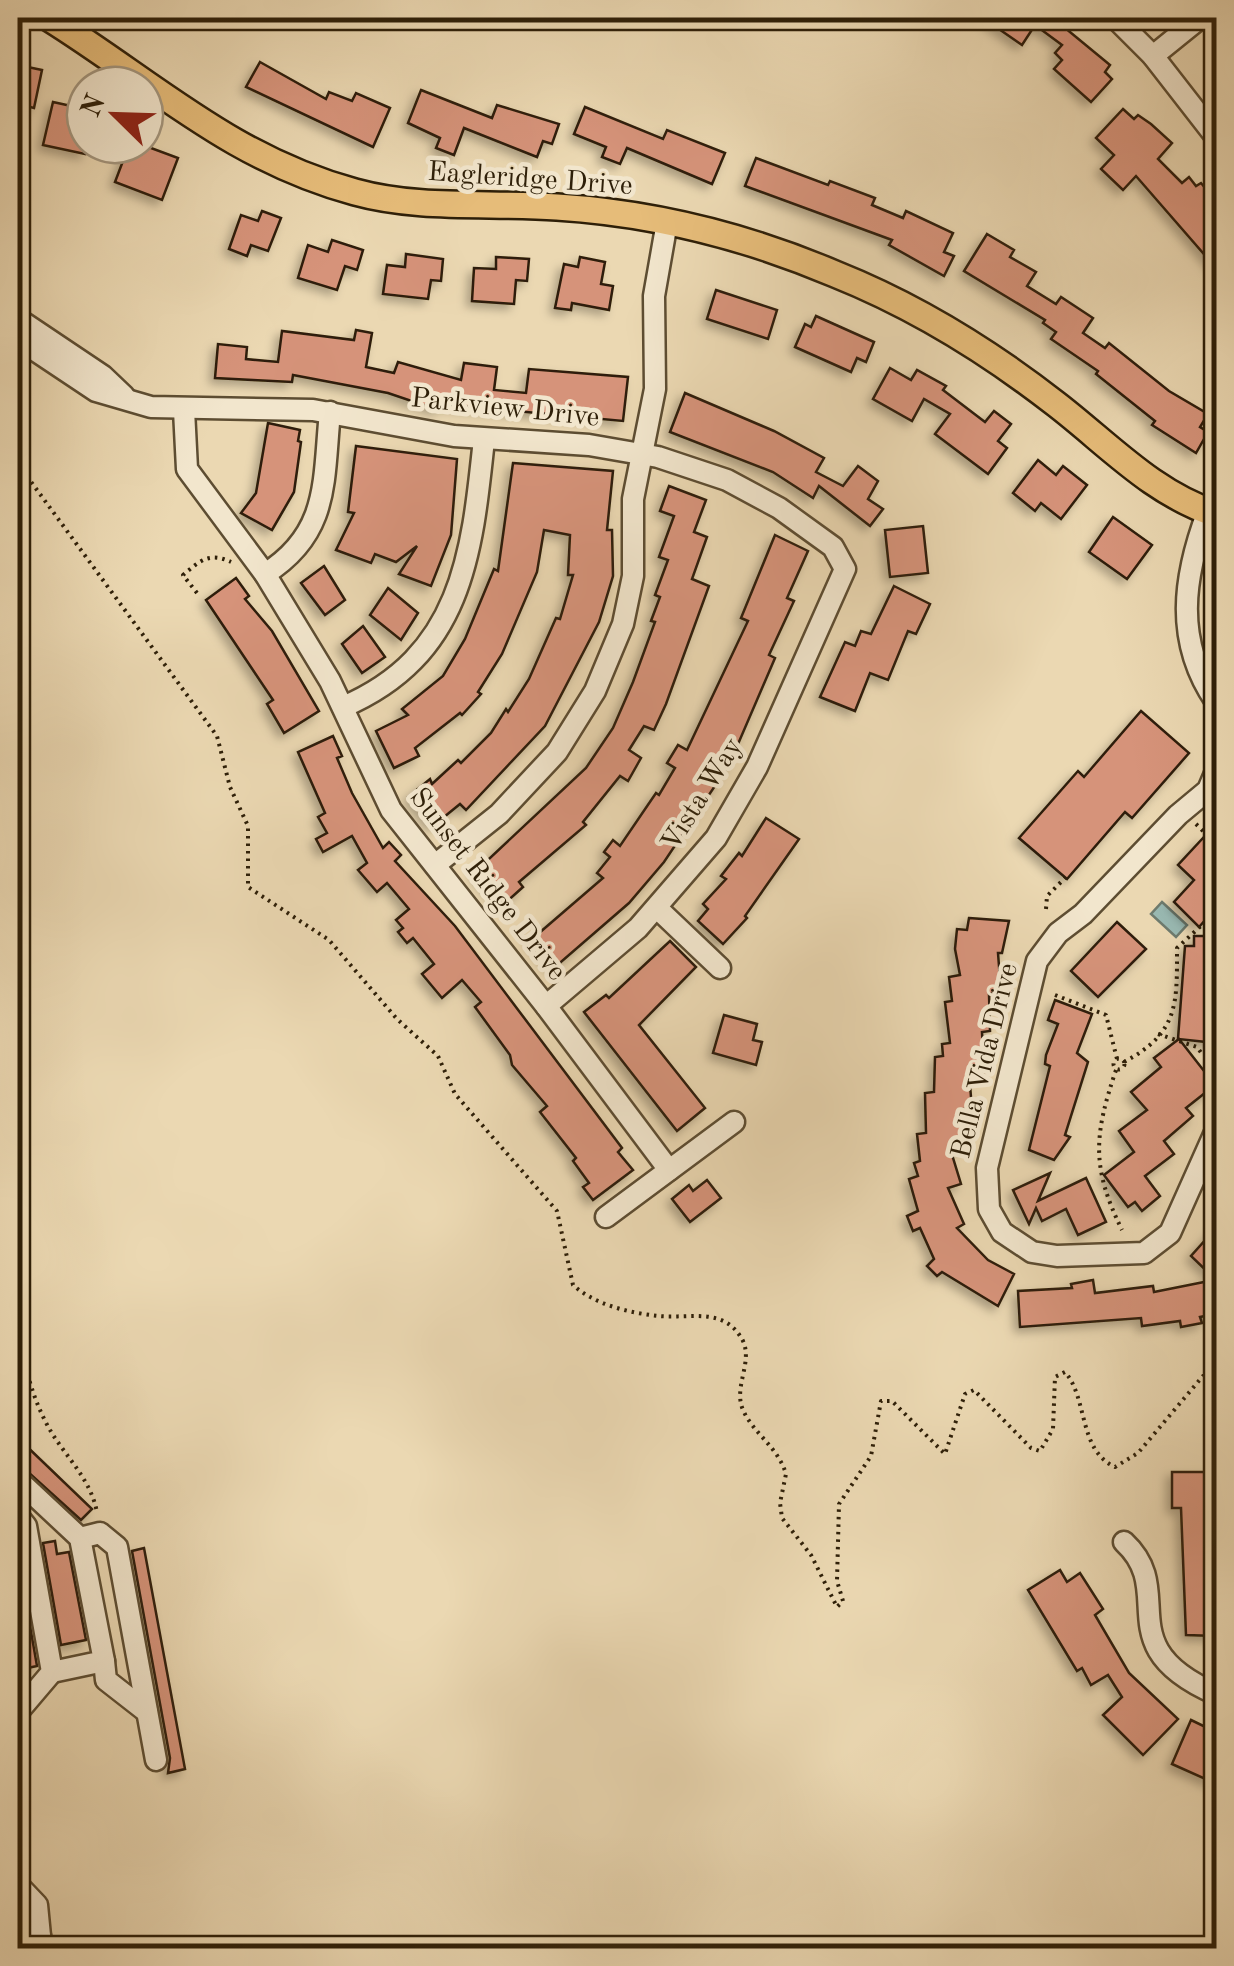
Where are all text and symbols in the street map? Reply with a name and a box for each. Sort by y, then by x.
north arrow [65,65,165,165]
text: N [78,91,112,122]
street label: Eagleridge Drive [427,159,633,201]
street label: Parkview Drive [409,385,601,433]
street label: Vista Way [657,733,749,856]
street label: Sunset Ridge Drive [403,784,571,986]
street label: Bella Vida Drive [948,960,1024,1162]

